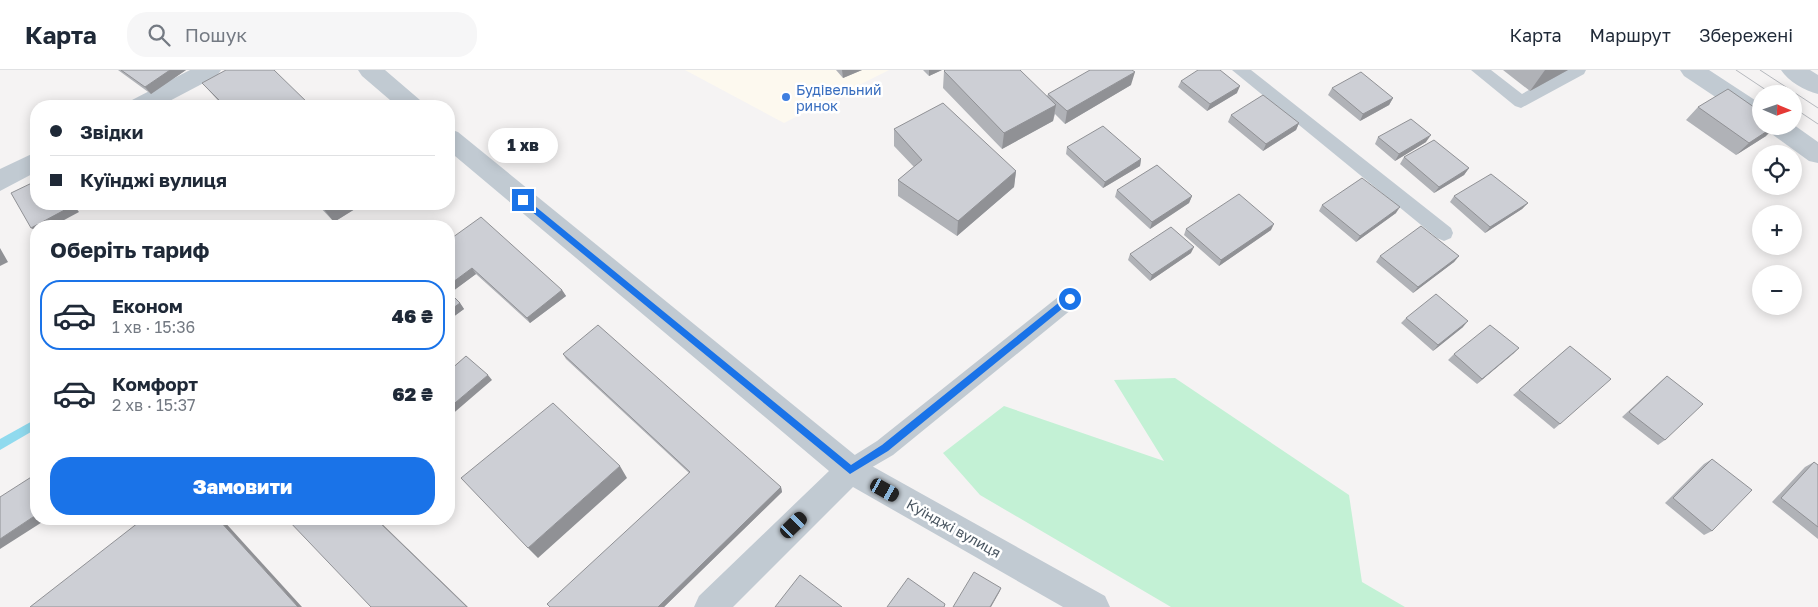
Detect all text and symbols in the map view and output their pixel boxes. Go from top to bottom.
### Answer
search box [127,12,477,57]
text: Карта [25,20,97,49]
icon: search [145,21,173,49]
text: Пошук [185,23,247,46]
text: Карта [1509,24,1562,46]
text: Маршрут [1590,24,1671,46]
text: Збережені [1699,24,1793,46]
place label: Будівельний ринок [796,81,882,114]
north arrow [1752,85,1802,135]
map controls [1752,85,1802,315]
marker: Будівельний ринок [780,91,792,103]
text: Звідки [80,120,143,143]
callout: 1 хв [488,128,558,162]
text: 1 хв [507,135,539,155]
button: locate [1752,145,1802,195]
text: Куїнджі вулиця [80,168,227,191]
route end [512,189,534,211]
button: + [1752,205,1802,255]
text: Оберіть тариф [50,236,209,263]
button: − [1752,265,1802,315]
route start [1059,288,1081,310]
icon: car [52,293,97,338]
text: Економ [112,294,183,317]
text: 46 ₴ [392,304,433,327]
text: 1 хв · 15:36 [112,317,195,337]
icon: car [52,371,97,416]
text: Комфорт [112,372,198,395]
text: 62 ₴ [392,382,433,405]
text: 2 хв · 15:37 [112,395,196,415]
button: Замовити [50,457,435,515]
car [868,476,901,504]
street label: Куїнджі вулиця [904,495,1004,561]
car [777,509,810,541]

